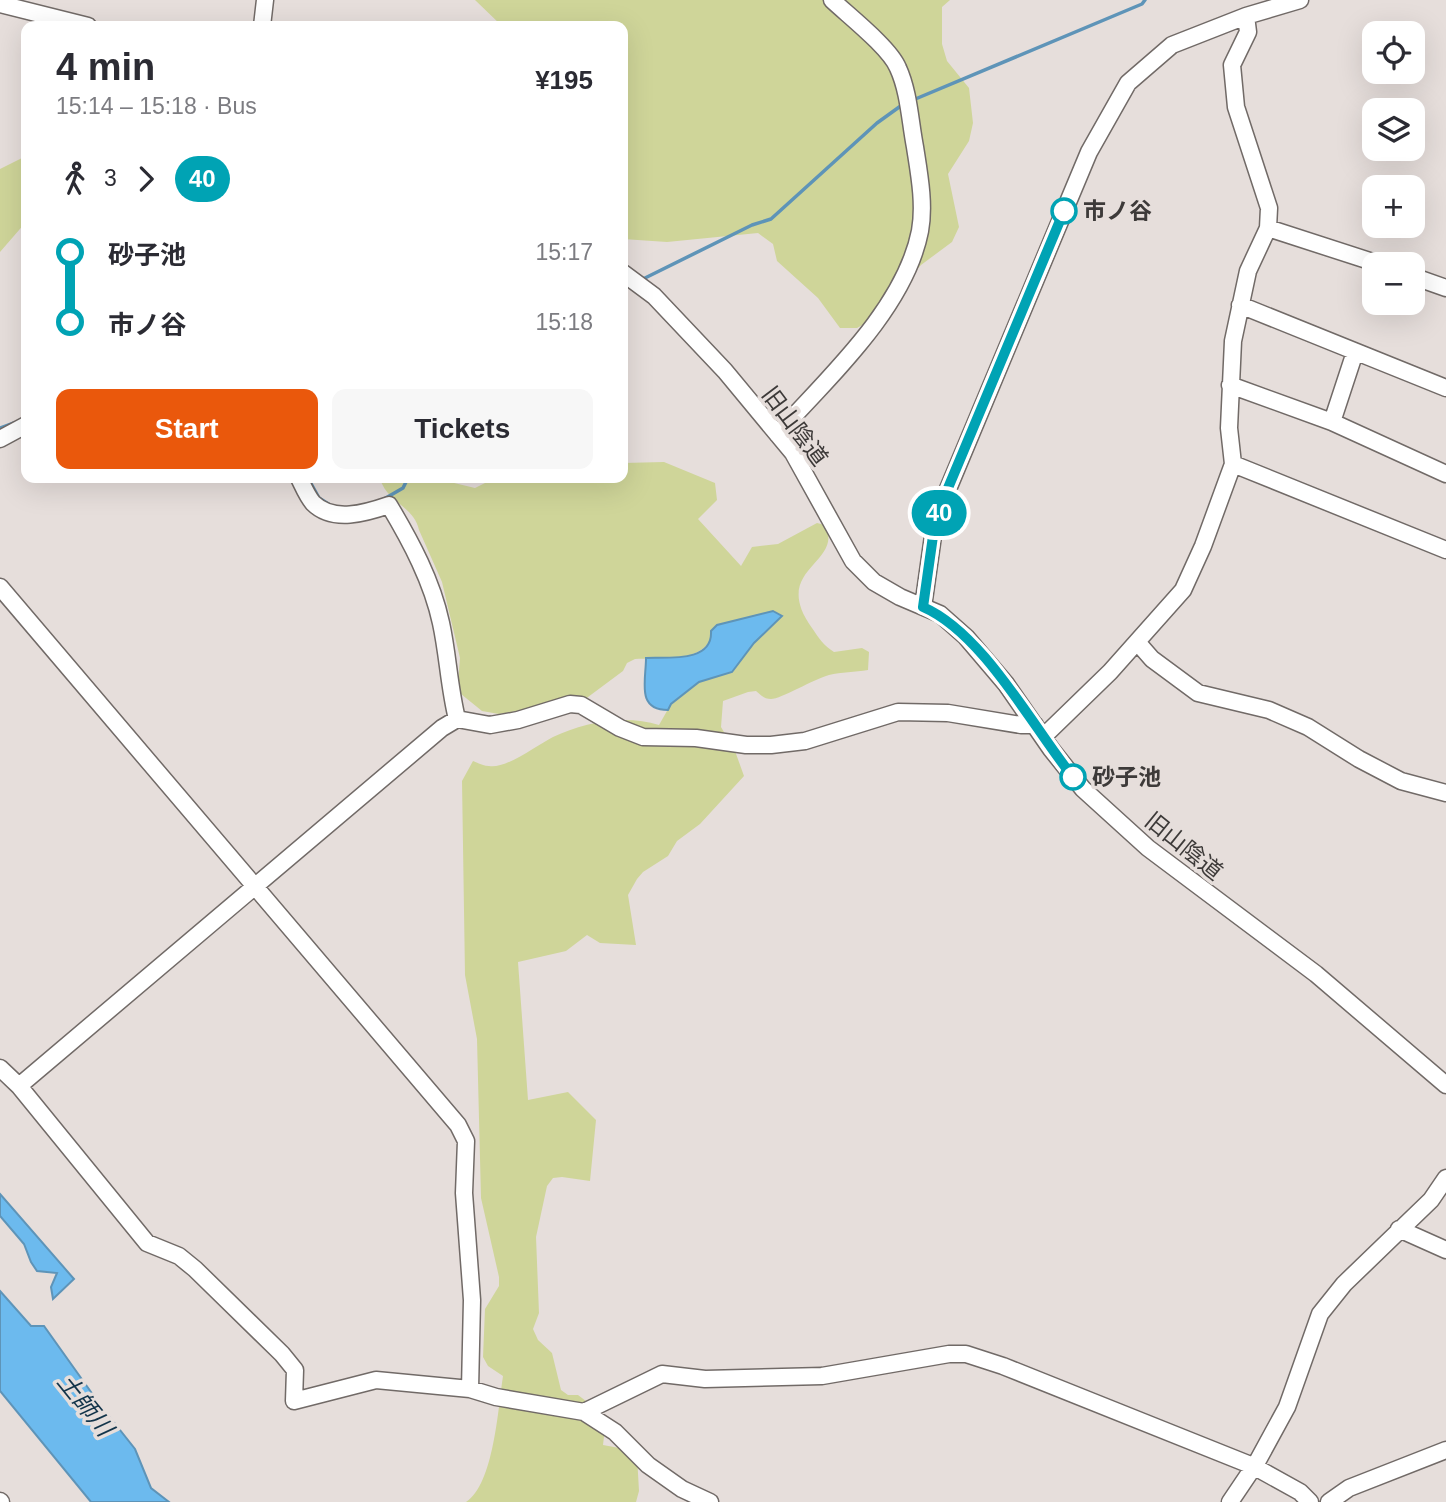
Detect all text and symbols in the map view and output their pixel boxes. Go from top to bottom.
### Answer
map controls [1362,21,1425,315]
button: locate [1362,21,1425,84]
text: 4 min [56,46,155,88]
text: ¥195 [535,65,593,95]
text: 15:14 – 15:18 · Bus [56,93,257,119]
button: layers [1362,98,1425,161]
icon: walk [56,160,94,198]
icon: forward [127,160,165,198]
text: 3 [104,165,117,191]
text: 40 [189,165,216,192]
button: + [1362,175,1425,238]
marker: 市ノ谷 [1051,198,1077,224]
place label: 市ノ谷 [1083,198,1152,224]
text: 15:17 [535,239,593,265]
text: 砂子池 [108,240,186,270]
button: − [1362,252,1425,315]
text: 15:18 [535,309,593,335]
text: 市ノ谷 [108,310,186,340]
street label: 旧山陰道 [757,381,833,471]
button: Start [56,389,318,469]
button: Tickets [332,389,593,469]
line badge: 40 [908,490,970,536]
text: 40 [926,499,952,526]
marker: 砂子池 [1060,764,1086,790]
place label: 砂子池 [1092,764,1161,790]
street label: 旧山陰道 [1140,807,1228,885]
water label: 土師川 [52,1368,120,1443]

